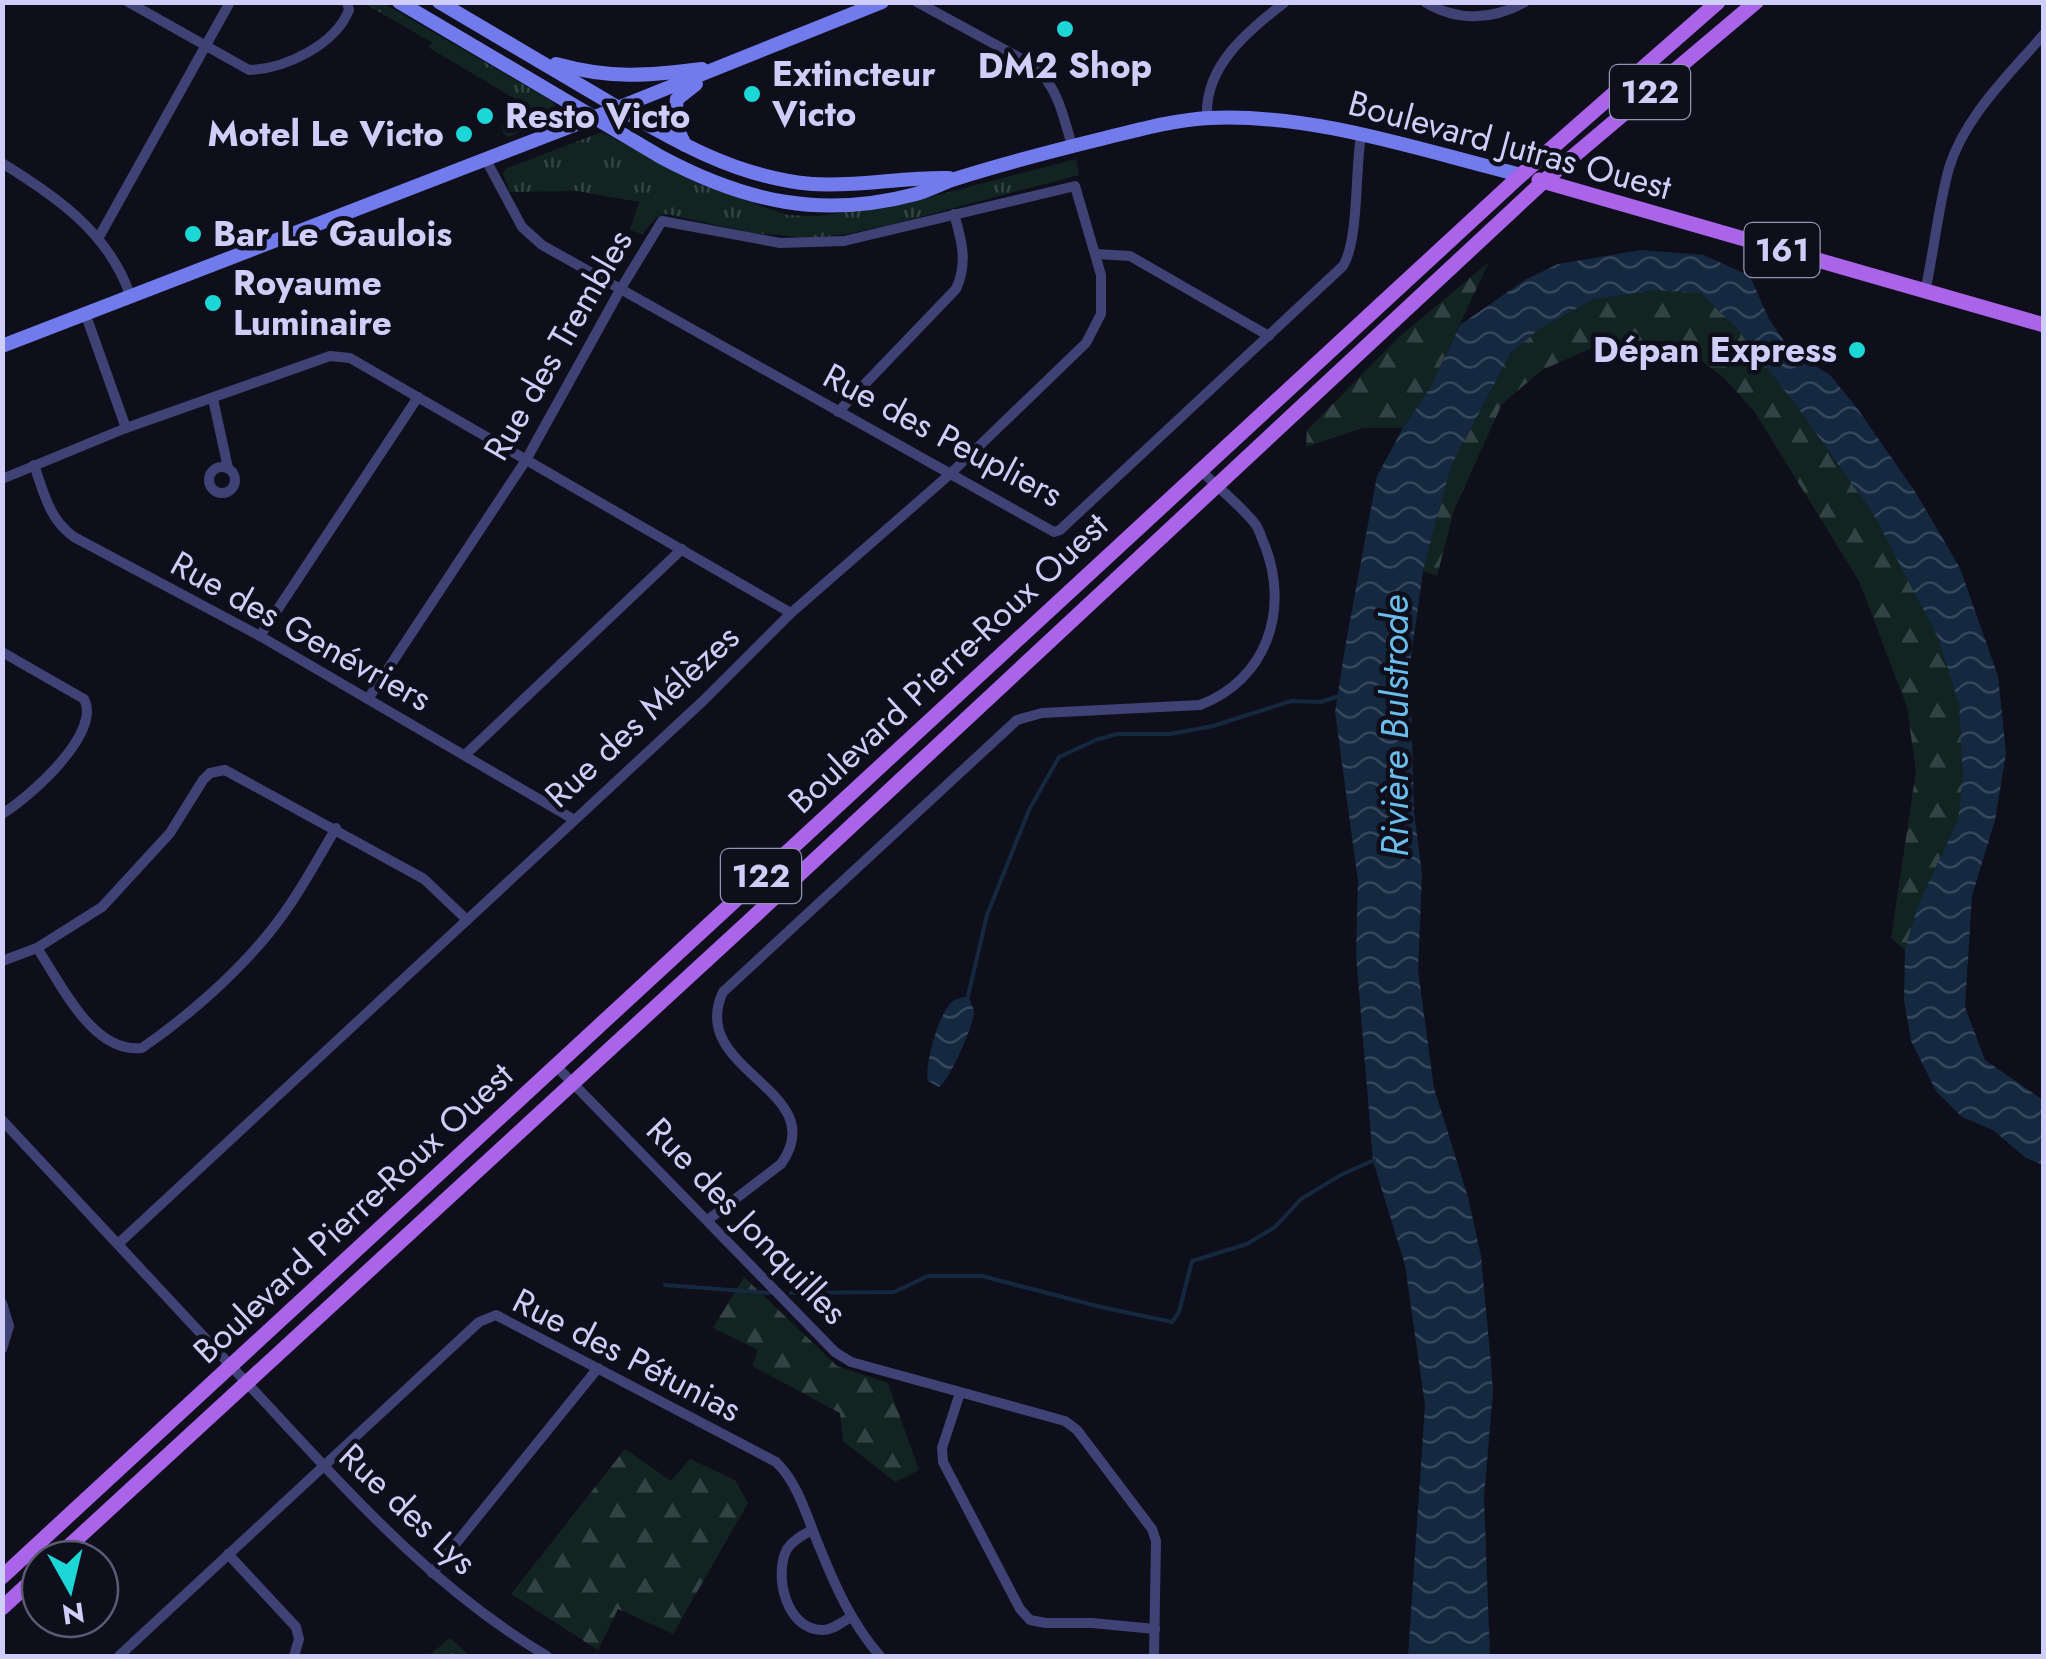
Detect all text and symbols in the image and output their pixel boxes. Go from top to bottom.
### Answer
marker: DM2 Shop [1054,18,1076,40]
place label: DM2 Shop [978,41,1152,91]
place label: Extincteur Victo [771,49,936,139]
road number: 122 [1610,65,1690,119]
street label: Boulevard Jutras Ouest [1343,78,1678,212]
marker: Extincteur Victo [741,83,763,105]
place label: Resto Victo [505,91,690,141]
marker: Resto Victo [474,105,496,127]
place label: Motel Le Victo [208,109,444,159]
marker: Motel Le Victo [453,123,475,145]
place label: Bar Le Gaulois [213,209,452,259]
street label: Rue des Trembles [471,220,645,470]
marker: Bar Le Gaulois [182,223,204,245]
road number: 161 [1744,223,1820,277]
place label: Royaume Luminaire [233,258,392,348]
marker: Royaume Luminaire [202,292,224,314]
place label: Dépan Express [1593,325,1837,375]
marker: Dépan Express [1846,339,1868,361]
street label: Rue des Peupliers [814,351,1072,519]
street label: Boulevard Pierre-Roux Ouest [777,501,1120,825]
street label: Rue des Genévriers [162,539,440,723]
water label: Rivière Bulstrode [1367,595,1422,857]
street label: Rue des Mélèzes [534,613,750,819]
road number: 122 [721,849,801,903]
street label: Boulevard Pierre-Roux Ouest [182,1051,525,1375]
street label: Rue des Jonquilles [635,1106,859,1336]
street label: Rue des Pétunias [504,1276,750,1434]
street label: Rue des Lys [328,1432,488,1586]
north arrow [20,1539,120,1639]
text: N [60,1591,87,1635]

